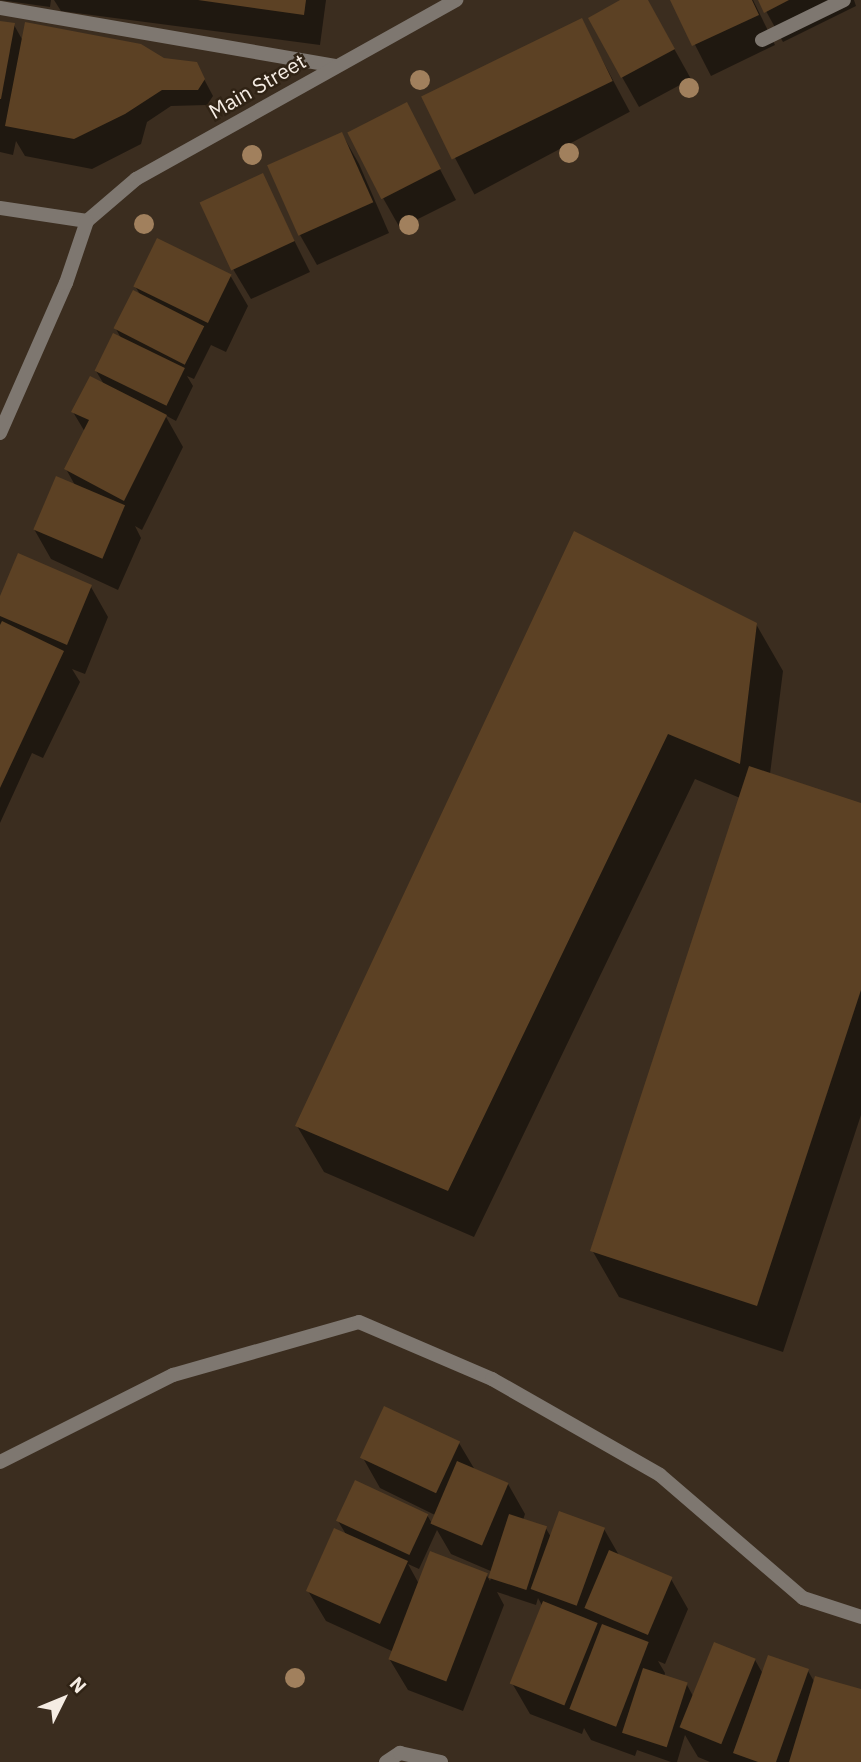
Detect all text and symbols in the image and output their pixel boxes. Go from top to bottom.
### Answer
street label: Main Street [204,48,310,124]
north arrow [28,1664,98,1734]
text: N [65,1671,92,1698]

